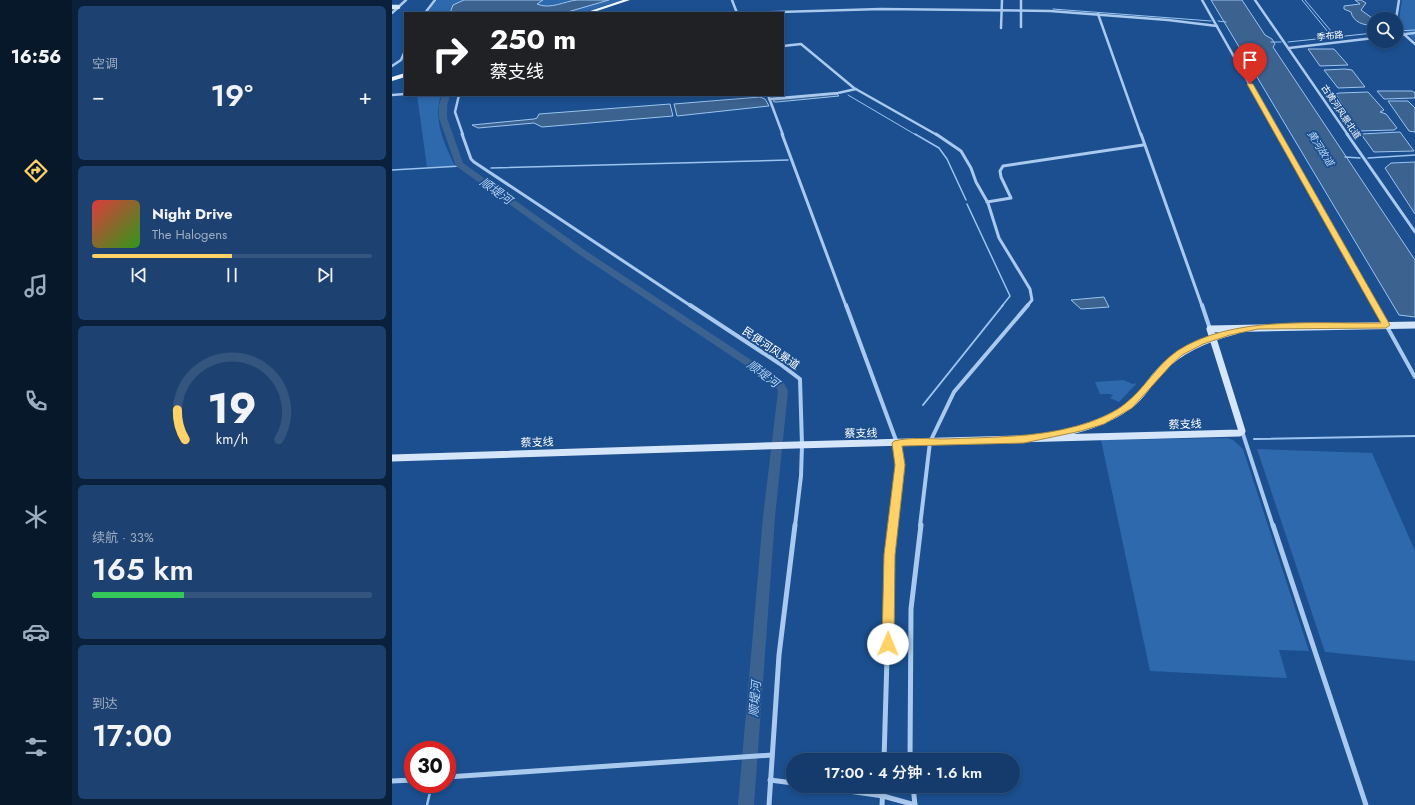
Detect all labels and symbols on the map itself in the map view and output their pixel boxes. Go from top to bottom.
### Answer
street label: 季布路 [1316,27,1344,44]
pin [1233,43,1267,84]
street label: 古黄河风景北道 [1318,82,1364,141]
water label: 黄河故道 [1304,127,1339,171]
water label: 顺堤河 [476,173,517,210]
street label: 民便河风景道 [739,323,803,373]
water label: 顺堤河 [743,356,784,393]
street label: 蔡支线 [1168,415,1202,433]
street label: 蔡支线 [844,425,878,441]
street label: 蔡支线 [520,433,554,451]
position arrow [867,623,909,665]
water label: 顺堤河 [744,678,766,718]
speed limit sign: 30 [404,741,456,793]

